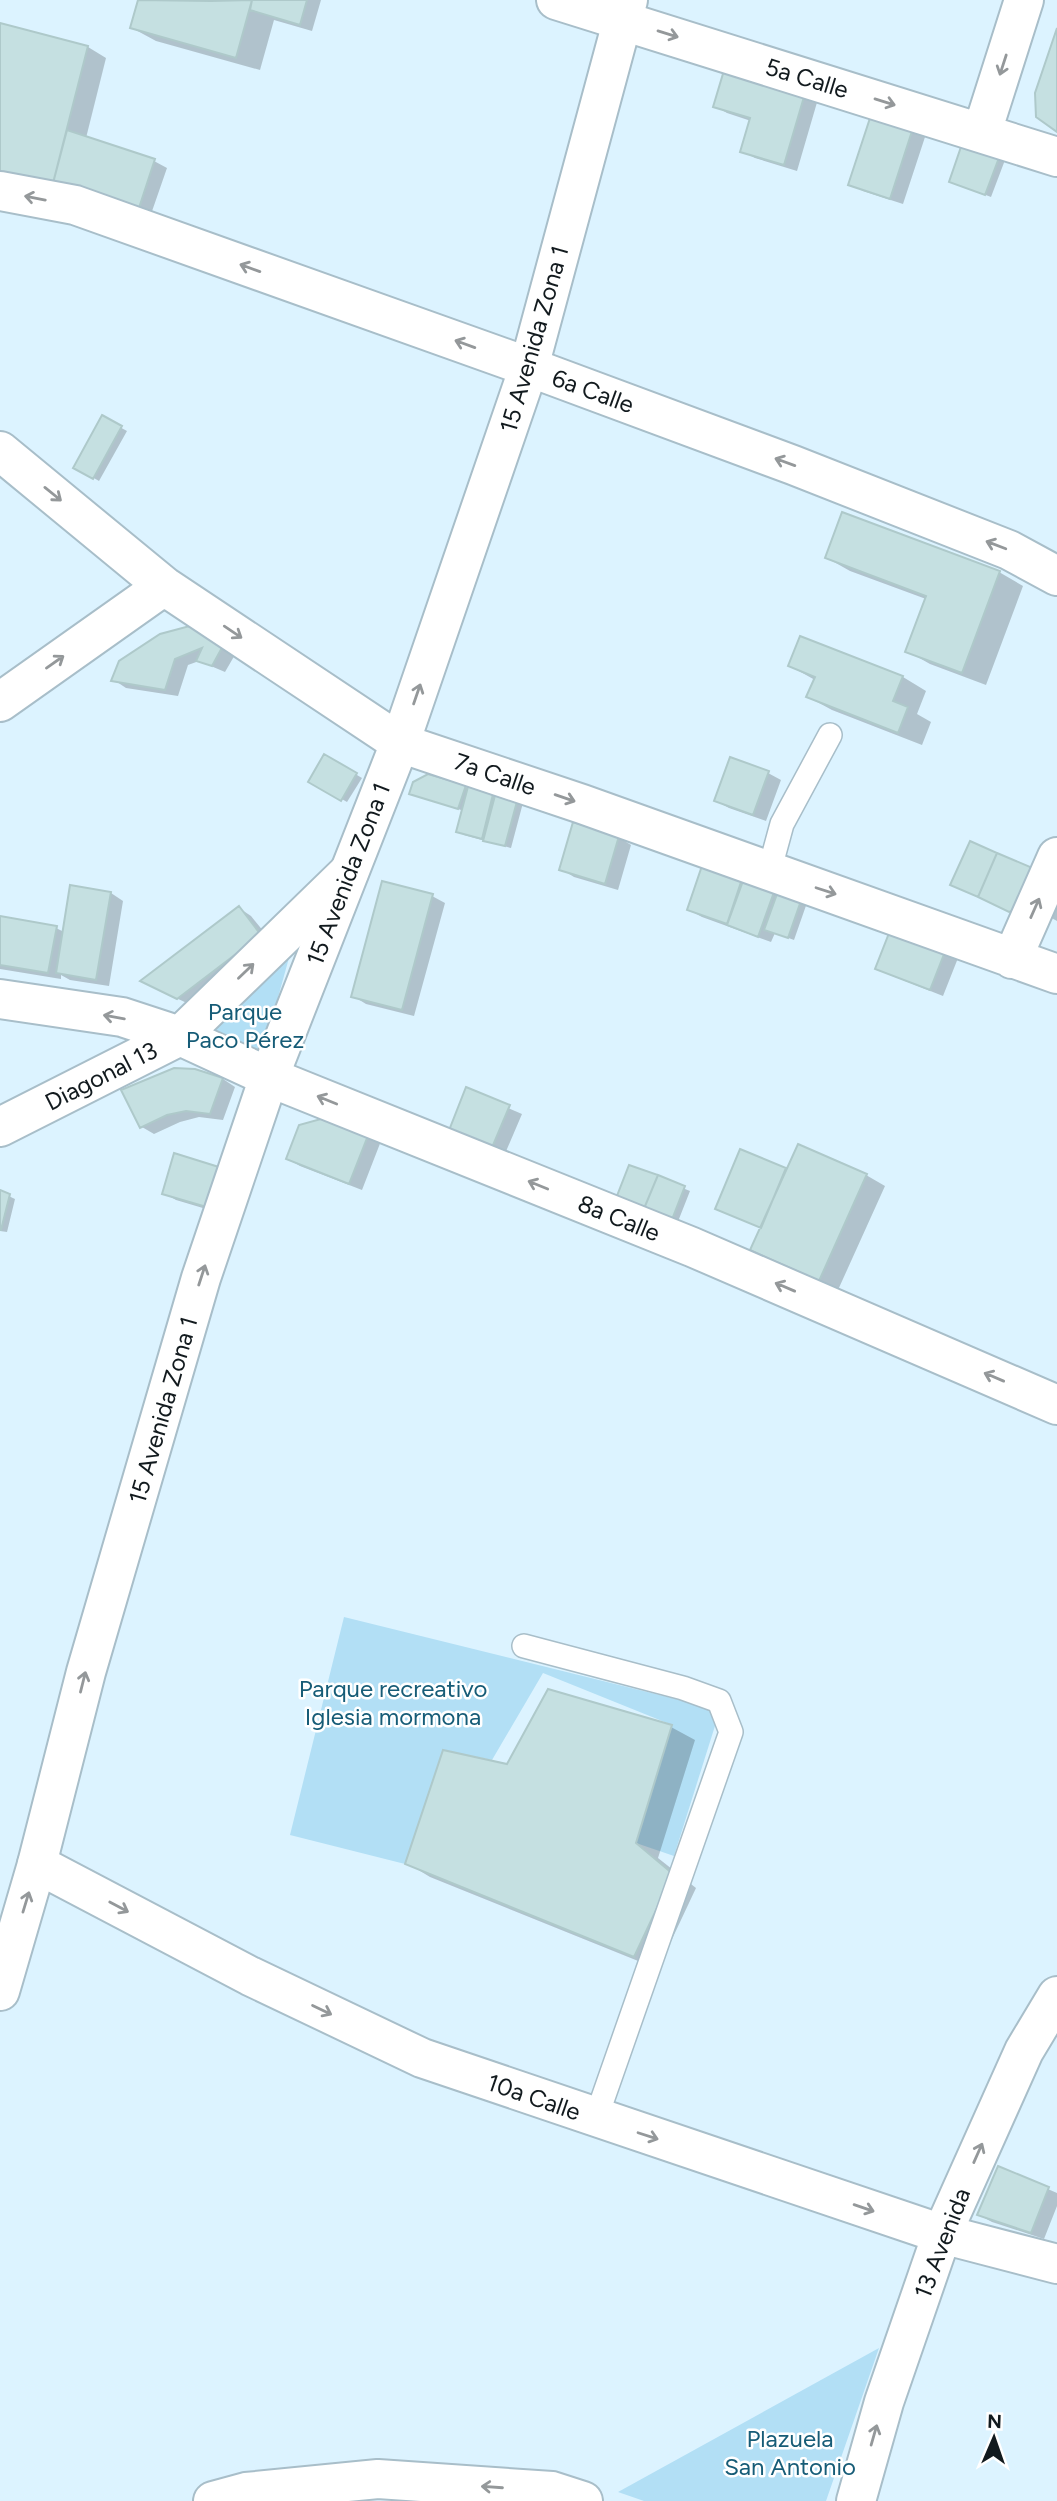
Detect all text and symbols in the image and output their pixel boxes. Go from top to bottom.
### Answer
one-way arrow [656,29,678,42]
street label: 5a Calle [762,52,852,104]
one-way arrow [996,54,1009,76]
one-way arrow [874,96,896,109]
one-way arrow [24,190,47,204]
street label: 15 Avenida Zona 1 [493,242,575,436]
one-way arrow [240,261,262,273]
one-way arrow [454,337,476,350]
street label: 6a Calle [548,363,638,419]
one-way arrow [774,455,796,467]
one-way arrow [43,486,61,502]
one-way arrow [986,538,1008,550]
one-way arrow [223,625,243,639]
one-way arrow [45,655,64,669]
one-way arrow [412,684,424,706]
street label: 7a Calle [450,747,540,801]
street label: 15 Avenida Zona 1 [300,779,396,969]
one-way arrow [554,793,576,805]
one-way arrow [814,886,836,898]
one-way arrow [1029,898,1042,919]
one-way arrow [238,963,255,980]
park label: Parque Paco Pérez [186,997,304,1054]
one-way arrow [103,1009,126,1023]
street label: Diagonal 13 [40,1035,162,1117]
one-way arrow [317,1093,338,1106]
one-way arrow [528,1178,549,1191]
street label: 8a Calle [574,1188,664,1248]
one-way arrow [197,1265,210,1287]
one-way arrow [775,1280,797,1293]
street label: 15 Avenida Zona 1 [122,1313,204,1507]
one-way arrow [984,1370,1006,1383]
one-way arrow [77,1671,90,1694]
park label: Parque recreativo Iglesia mormona [299,1674,487,1731]
one-way arrow [20,1891,33,1913]
one-way arrow [109,1901,129,1915]
one-way arrow [311,2004,332,2017]
street label: 10a Calle [484,2068,584,2126]
one-way arrow [637,2131,659,2143]
one-way arrow [972,2143,985,2164]
street label: 13 Avenida [908,2184,976,2302]
one-way arrow [853,2202,875,2215]
north arrow [959,2403,1029,2473]
text: N [987,2410,1002,2433]
park label: Plazuela San Antonio [724,2424,856,2481]
one-way arrow [869,2424,882,2446]
one-way arrow [481,2480,504,2493]

